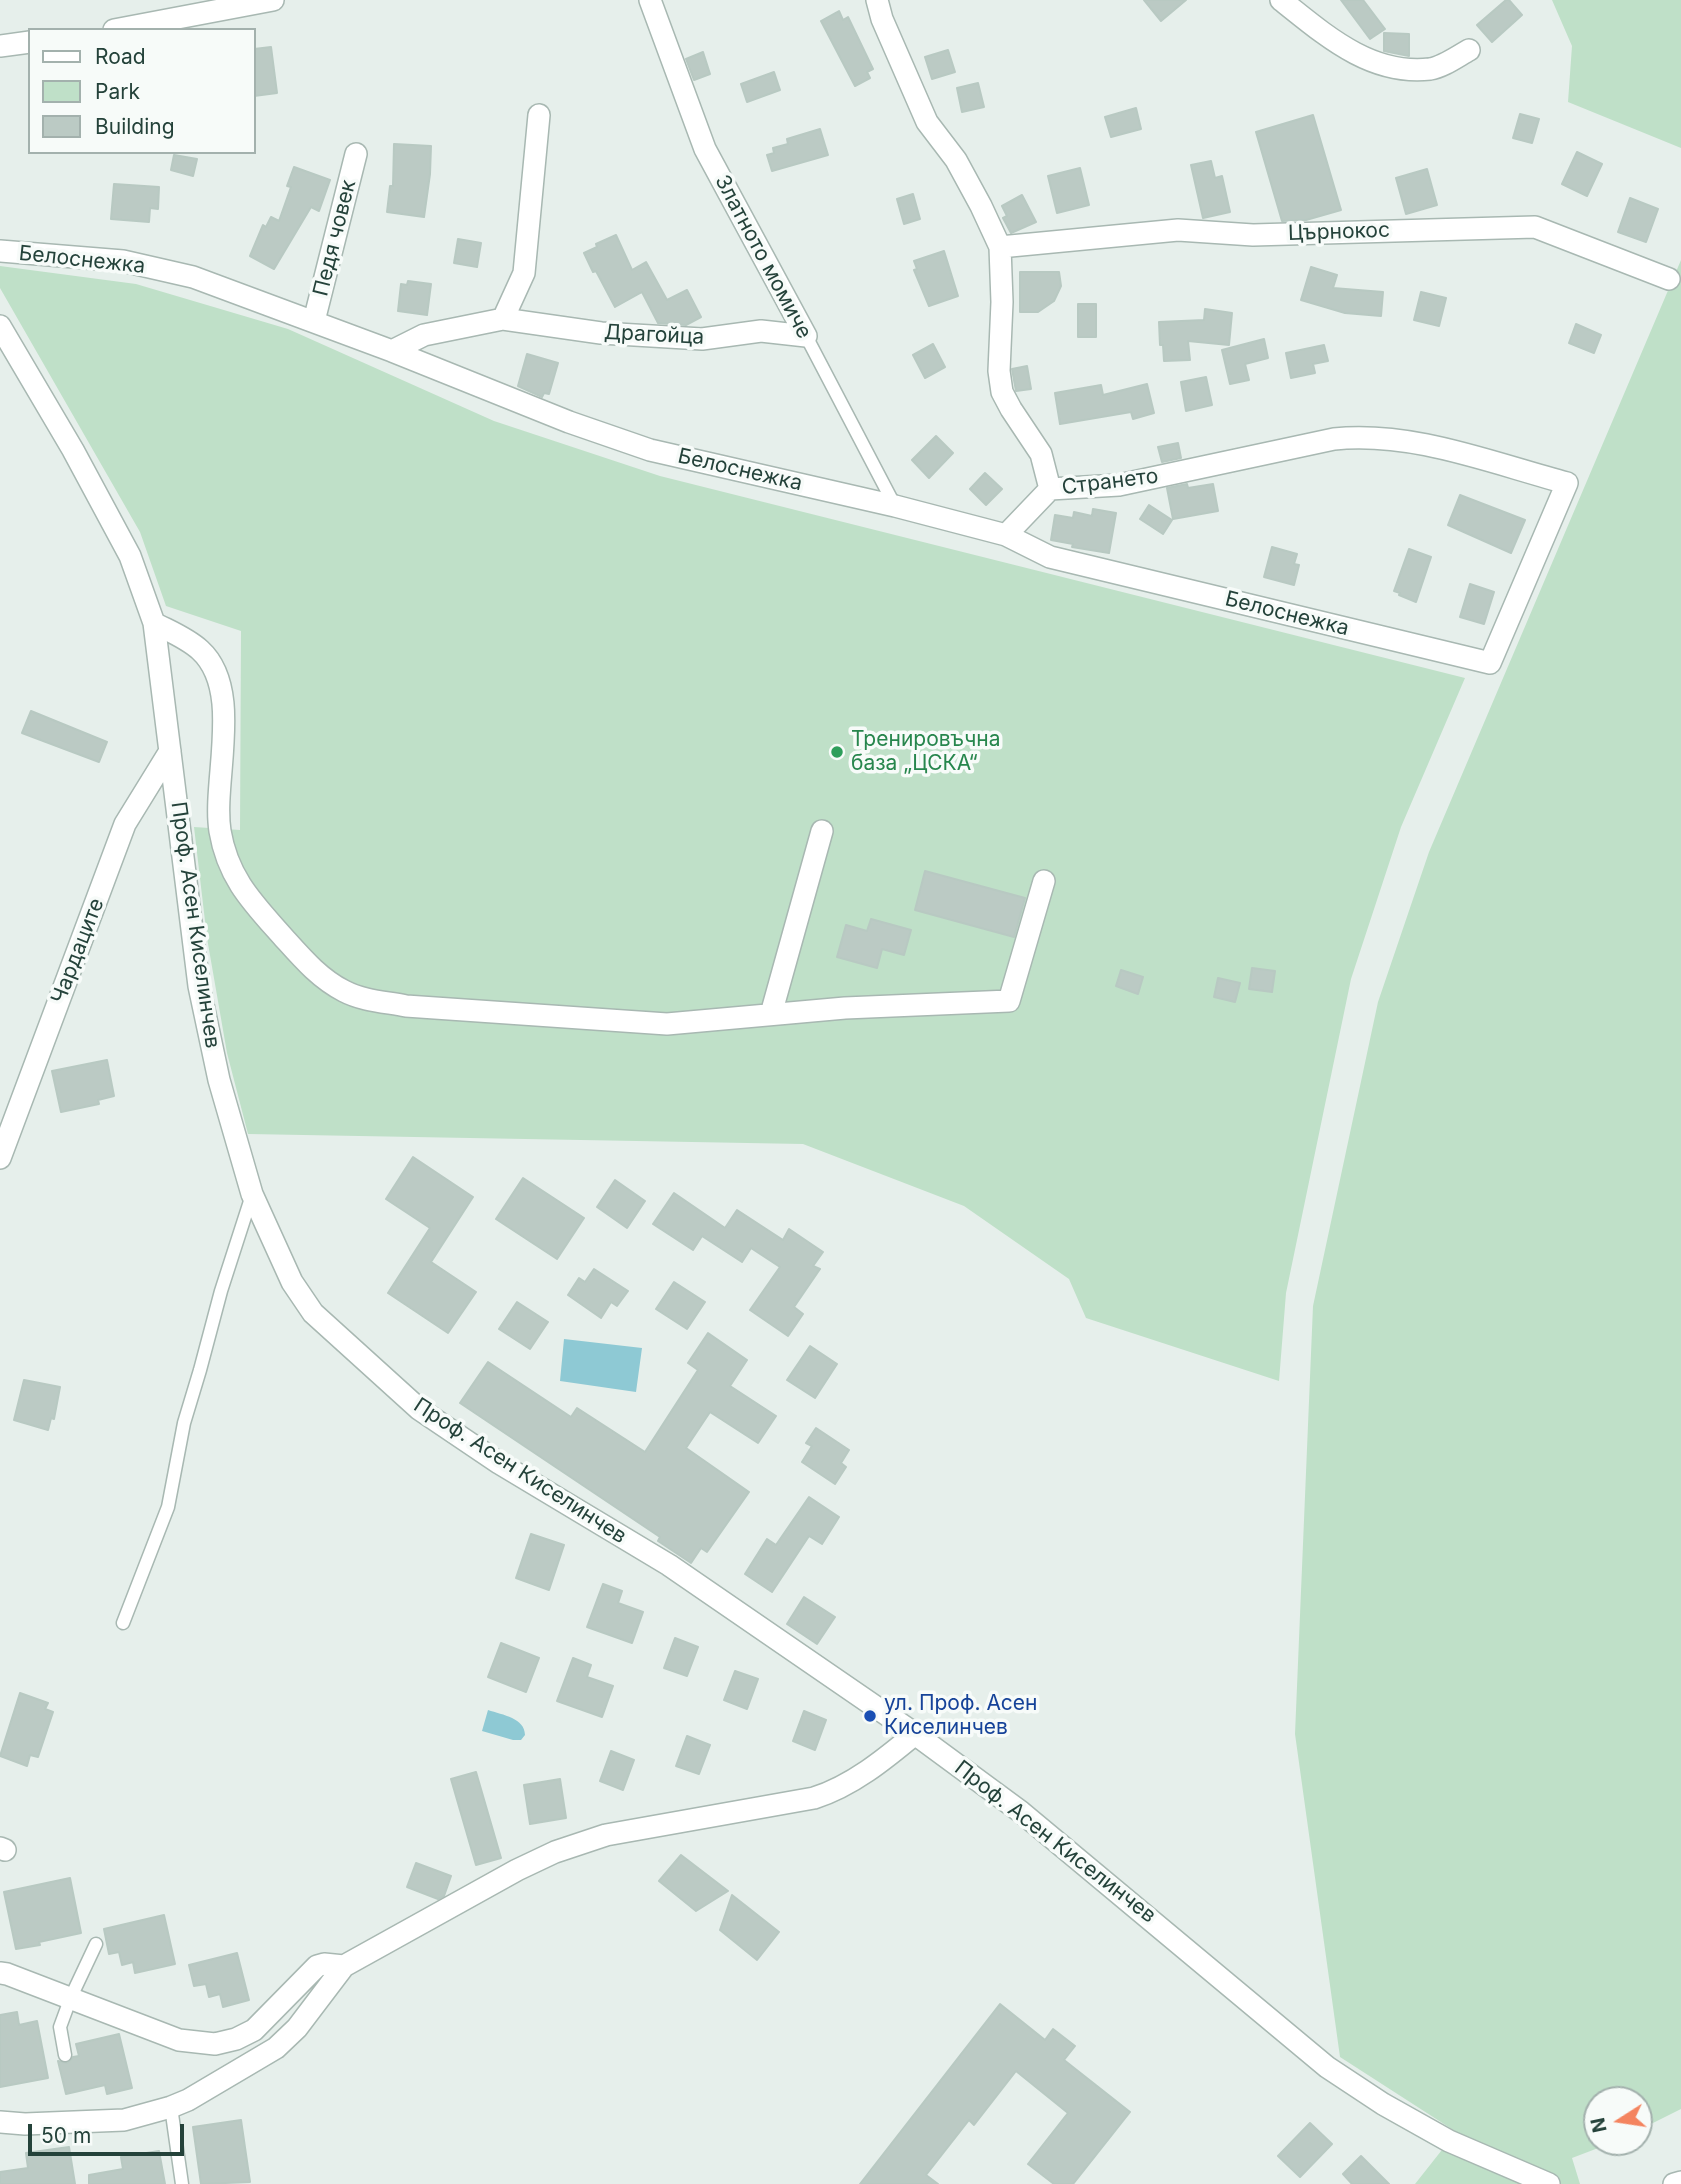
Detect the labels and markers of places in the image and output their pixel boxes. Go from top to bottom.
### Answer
place label: Тренировъчна база „ЦСКА“ [851,727,1000,777]
marker: Тренировъчна база „ЦСКА“ [829,744,845,760]
place label: ул. Проф. Асен Киселинчев [884,1691,1038,1741]
marker: ул. Проф. Асен Киселинчев [862,1708,878,1724]

